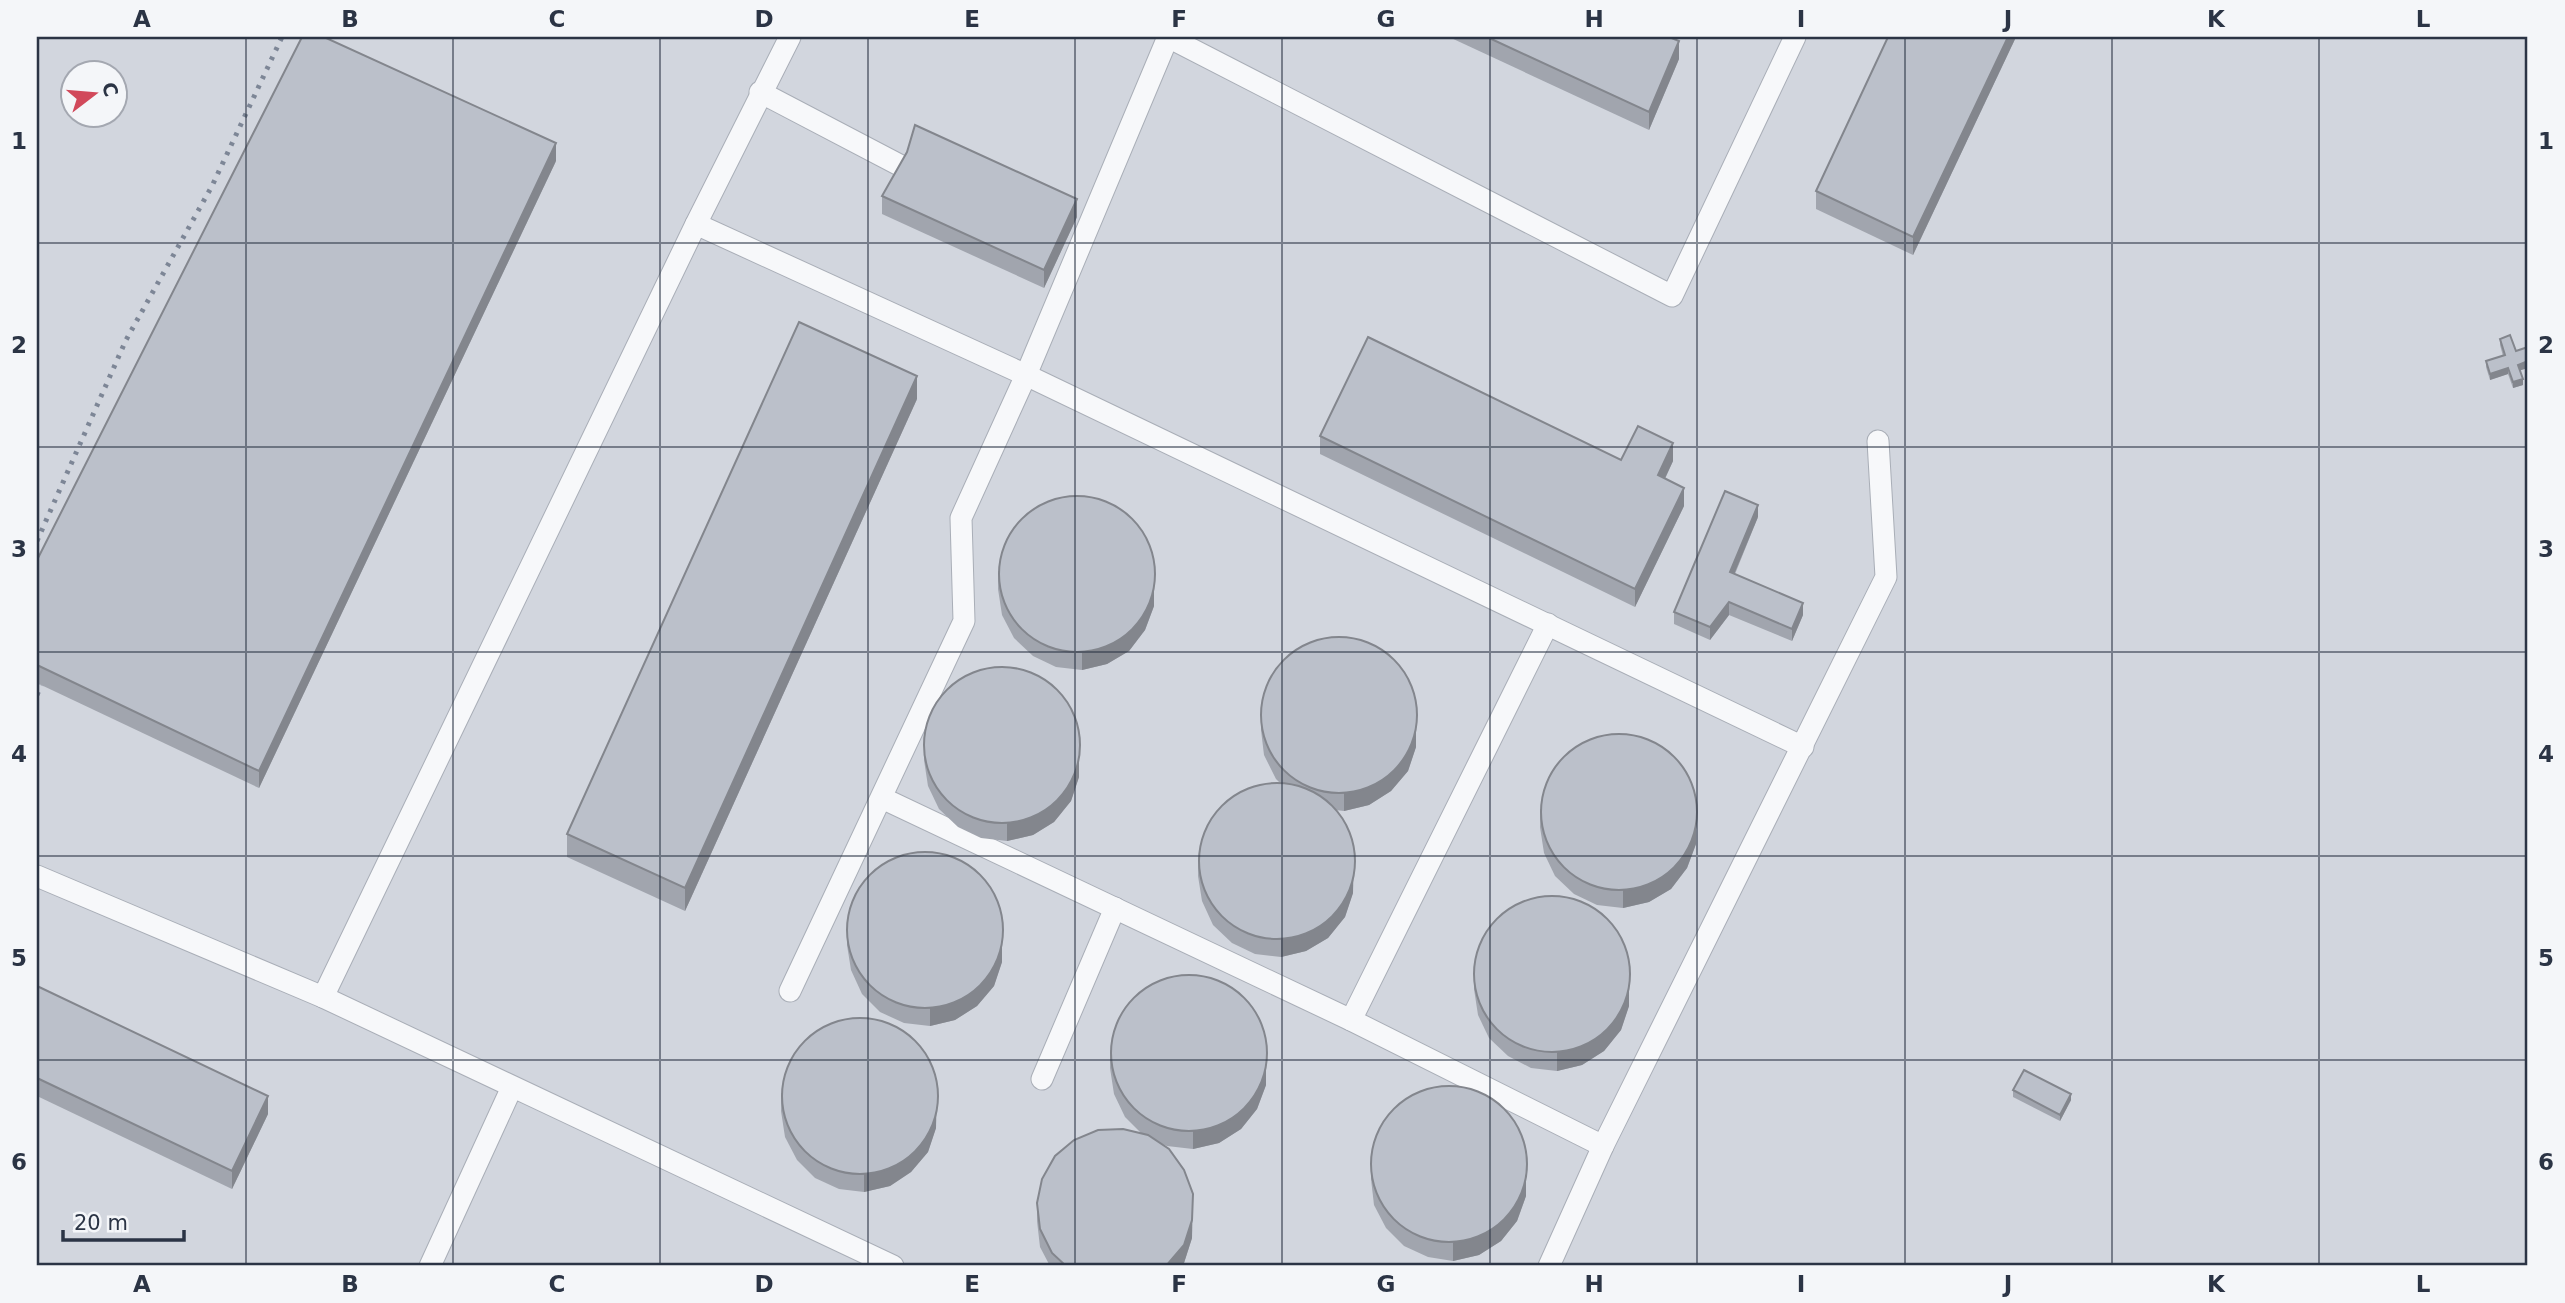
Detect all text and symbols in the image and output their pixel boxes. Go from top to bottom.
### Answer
text: A [133,6,151,32]
text: B [341,6,359,32]
text: C [549,6,565,32]
text: D [754,6,774,32]
text: E [964,6,980,32]
text: F [1171,6,1187,32]
text: G [1377,6,1395,32]
text: H [1584,6,1604,32]
text: I [1797,6,1805,32]
text: J [2002,6,2012,32]
text: K [2207,6,2226,32]
text: L [2416,6,2431,32]
north arrow [60,60,130,130]
text: С [98,80,123,99]
text: 1 [11,128,27,154]
text: 1 [2538,128,2554,154]
text: 2 [11,332,27,358]
text: 2 [2538,332,2554,358]
text: 3 [11,536,27,562]
text: 3 [2538,536,2554,562]
text: 4 [11,741,27,767]
text: 4 [2538,741,2554,767]
text: 5 [11,945,27,971]
text: 5 [2538,945,2554,971]
text: 6 [11,1149,27,1175]
text: 6 [2538,1149,2554,1175]
scale bar [63,1198,184,1242]
text: 20 m [74,1211,128,1235]
text: A [133,1271,151,1297]
text: B [341,1271,359,1297]
text: C [549,1271,565,1297]
text: D [754,1271,774,1297]
text: E [964,1271,980,1297]
text: F [1171,1271,1187,1297]
text: G [1377,1271,1395,1297]
text: H [1584,1271,1604,1297]
text: I [1797,1271,1805,1297]
text: J [2002,1271,2012,1297]
text: K [2207,1271,2226,1297]
text: L [2416,1271,2431,1297]

